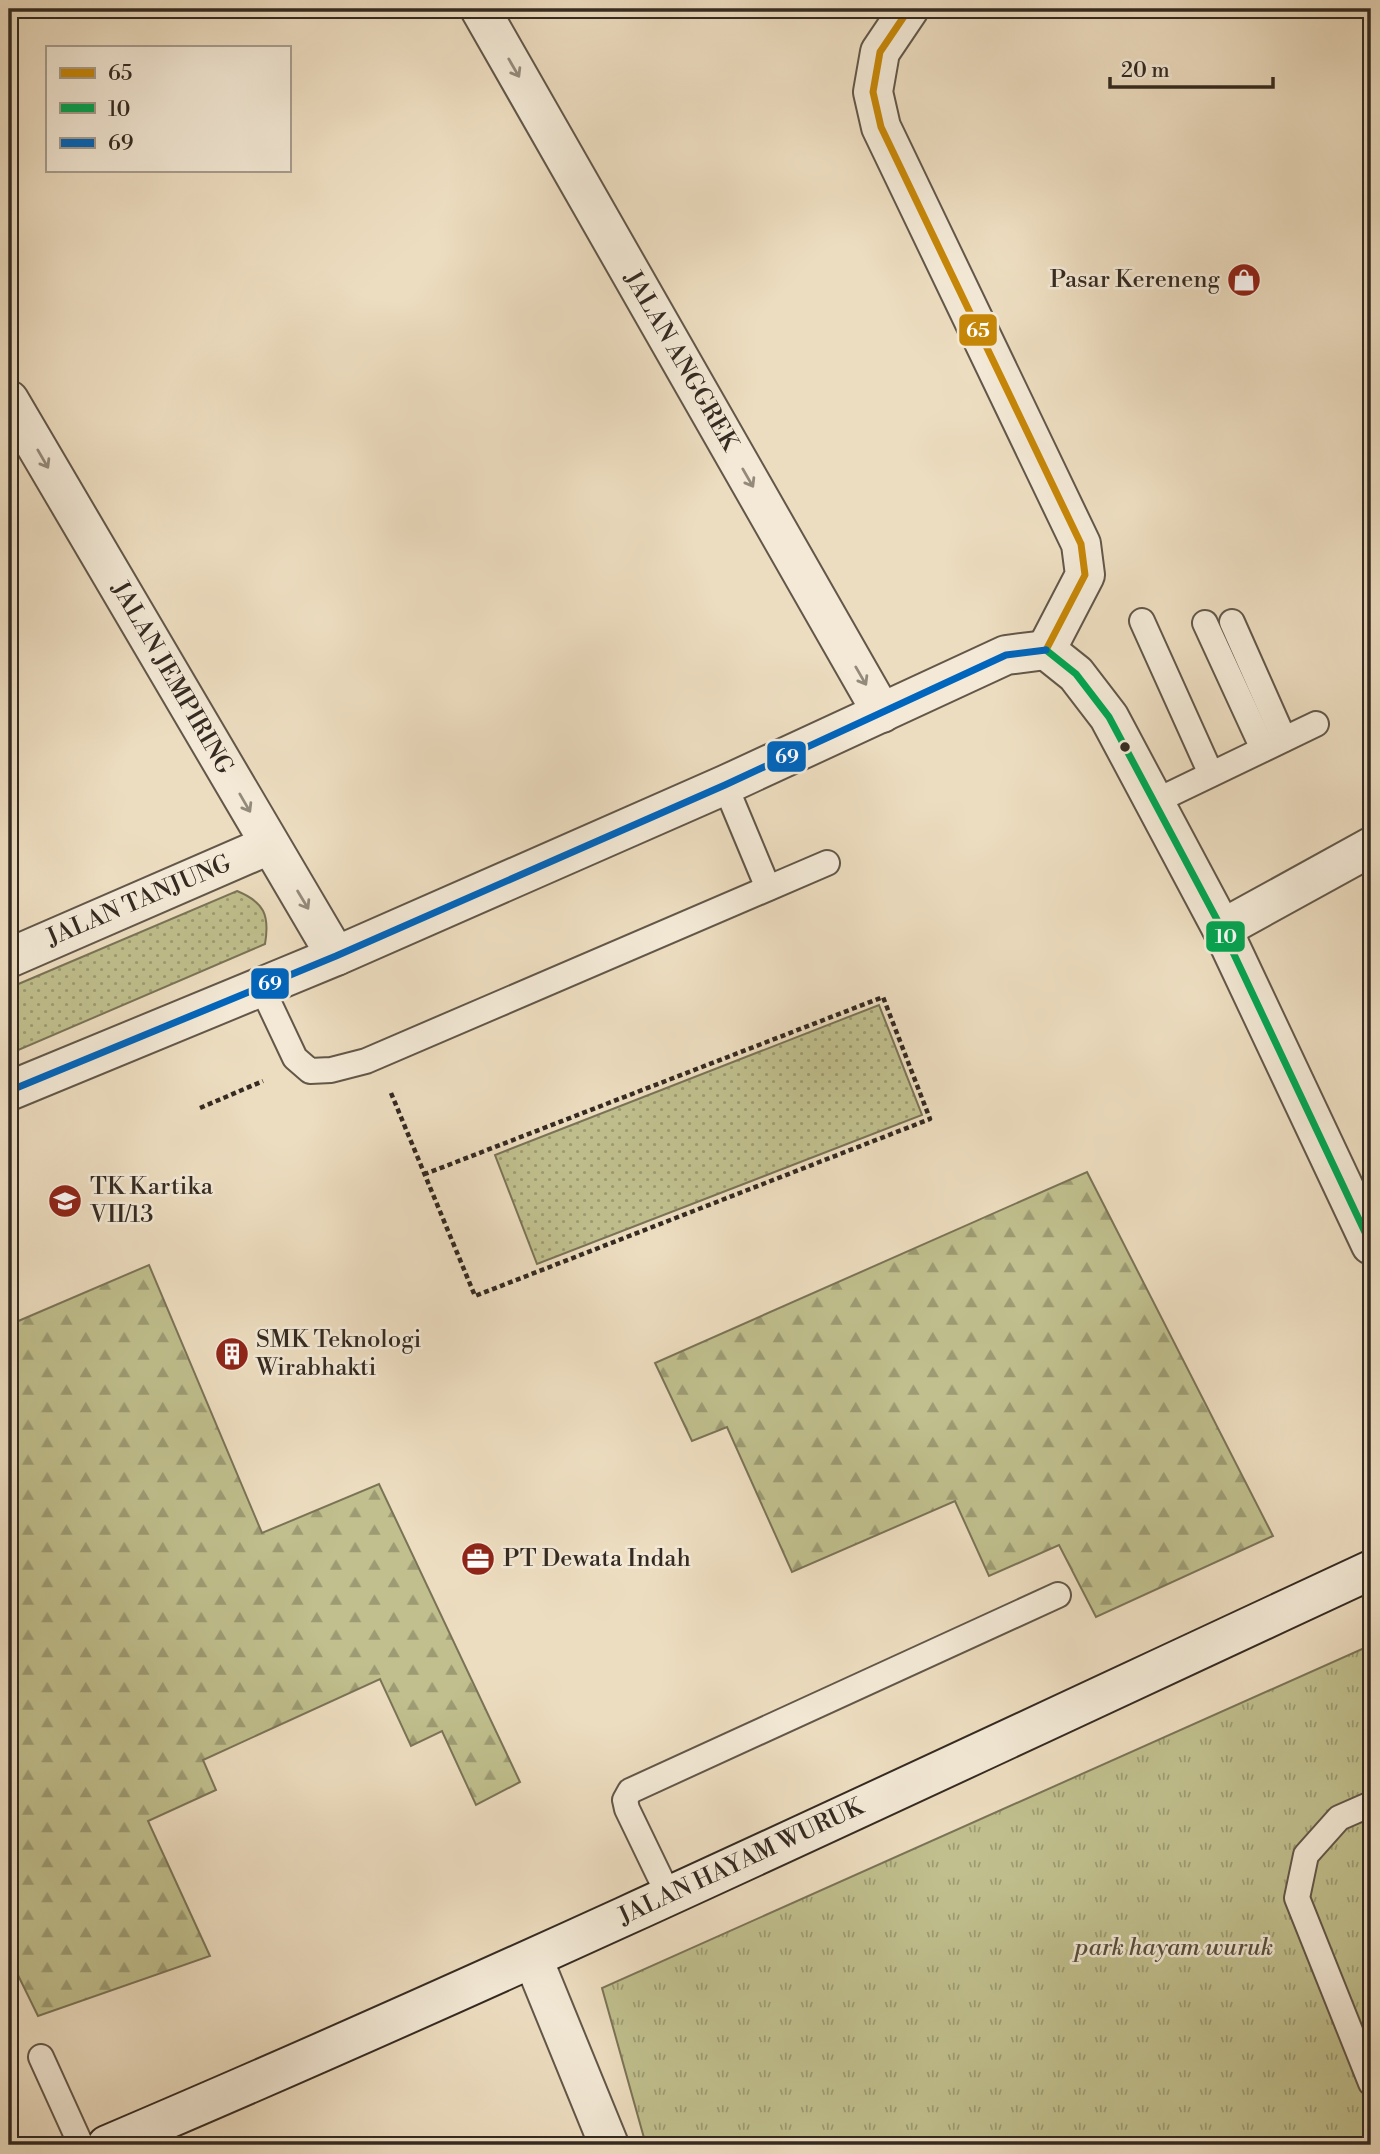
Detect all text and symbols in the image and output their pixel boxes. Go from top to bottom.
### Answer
legend [46,46,290,172]
scale bar [1110,46,1273,90]
one-way arrow [508,57,521,78]
text: 20 m [1121,58,1170,84]
text: 65 [108,61,132,87]
text: 10 [108,97,130,123]
text: 69 [108,131,133,157]
shop icon: Pasar Kereneng [1225,261,1263,299]
street label: JALAN ANGGREK [617,265,745,458]
place label: Pasar Kereneng [1050,265,1221,295]
line badge: 65 [958,313,998,347]
text: 65 [966,319,990,343]
one-way arrow [36,449,50,469]
one-way arrow [741,468,755,488]
street label: JALAN JEMPIRING [104,575,240,780]
one-way arrow [855,665,868,686]
line badge: 69 [766,740,807,773]
unlabelled marker [1118,740,1132,754]
text: 69 [775,745,799,769]
one-way arrow [238,793,252,813]
street label: JALAN TANJUNG [41,849,236,954]
one-way arrow [296,890,310,910]
line badge: 10 [1205,920,1246,953]
text: 10 [1215,925,1237,949]
line badge: 69 [250,967,290,1000]
text: 69 [258,972,282,996]
place label: TK Kartika VII/13 [89,1172,214,1230]
school or university icon: TK Kartika VII/13 [46,1182,84,1220]
place label: SMK Teknologi Wirabhakti [255,1325,422,1383]
building icon: SMK Teknologi Wirabhakti [213,1335,251,1373]
office icon: PT Dewata Indah [459,1540,497,1578]
place label: PT Dewata Indah [503,1544,691,1574]
street label: JALAN HAYAM WURUK [613,1791,870,1932]
park label: park hayam wuruk [1072,1933,1273,1963]

